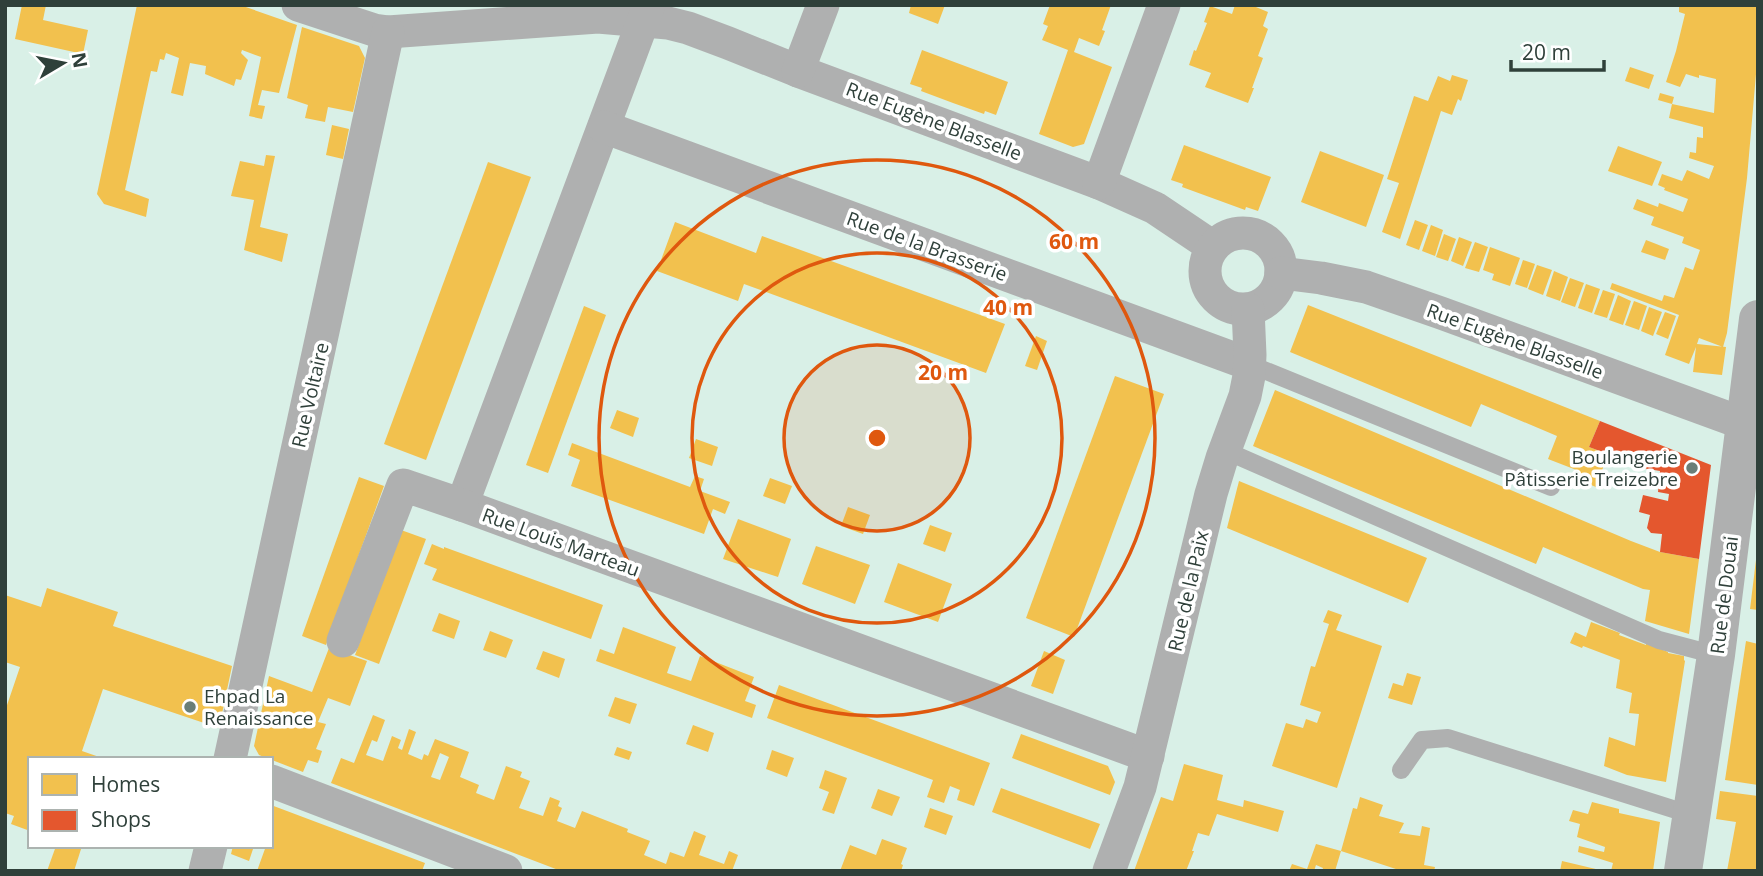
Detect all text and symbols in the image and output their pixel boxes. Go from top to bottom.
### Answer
north arrow [28,28,98,98]
scale bar [1511,28,1604,72]
text: 20 m [1522,38,1571,66]
text: N [66,50,94,70]
street label: Rue Eugène Blasselle [842,76,1026,166]
street label: Rue de la Brasserie [843,205,1011,287]
text: 60 m [1049,227,1099,255]
text: 40 m [983,293,1033,321]
street label: Rue Eugène Blasselle [1423,297,1607,385]
street label: Rue Voltaire [285,340,335,450]
text: 20 m [918,358,968,386]
centre of rings [865,426,889,450]
place label: Boulangerie Pâtisserie Treizebre [1504,444,1678,492]
marker: Boulangerie Pâtisserie Treizebre [1684,460,1700,476]
street label: Rue Louis Marteau [479,501,643,583]
street label: Rue de la Paix [1161,528,1215,654]
street label: Rue de Douai [1704,535,1744,655]
place label: Ehpad La Renaissance [204,683,314,731]
marker: Ehpad La Renaissance [182,699,198,715]
legend [28,757,273,848]
text: Homes [91,770,160,798]
text: Shops [91,805,151,833]

